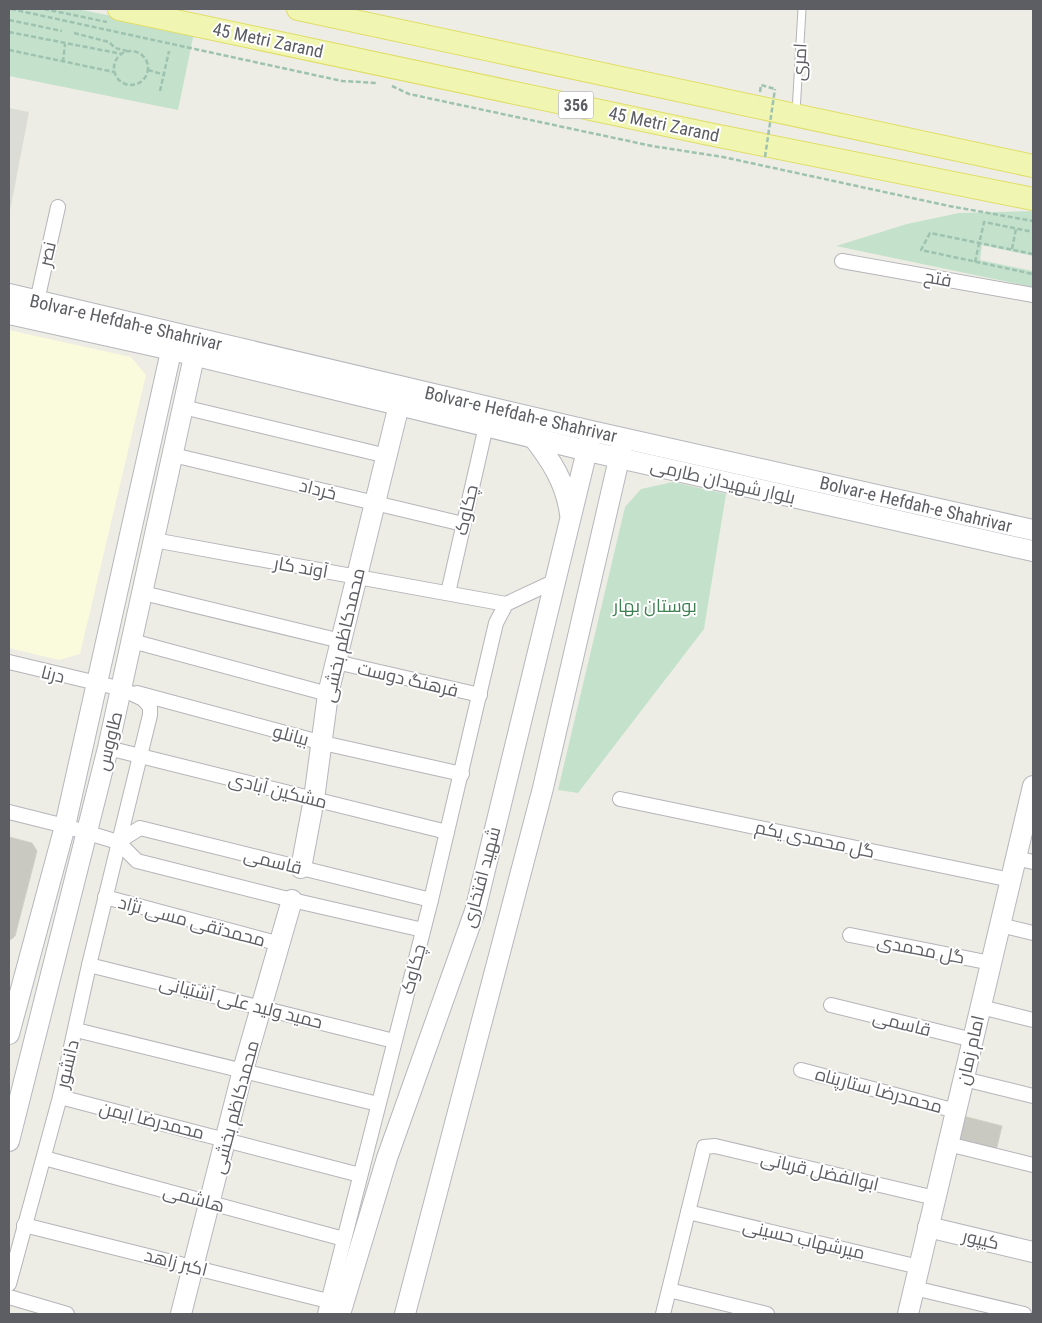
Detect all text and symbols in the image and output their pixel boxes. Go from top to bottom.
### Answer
street label: 45 Metri Zarand [211,18,325,62]
street label: امری [788,43,811,82]
road number: 356 [558,92,594,118]
street label: 45 Metri Zarand [607,102,721,146]
street label: نصر [34,239,61,270]
street label: فتح [922,265,953,293]
street label: Bolvar-e Hefdah-e Shahrivar [28,290,225,354]
street label: Bolvar-e Hefdah-e Shahrivar [423,382,620,446]
street label: بلوار شهیدان طارمی [648,454,797,509]
street label: Bolvar-e Hefdah-e Shahrivar [818,472,1015,536]
street label: خرداد [297,474,339,505]
street label: چکاوک [450,483,484,538]
street label: آوند کار [271,552,330,583]
street label: محمدکاظم بخشی [317,566,371,705]
park label: بوستان بهار [612,595,697,617]
street label: فرهنگ دوست [355,657,460,702]
street label: درنا [39,661,67,688]
street label: طاووس [92,709,127,773]
street label: بیانلو [271,720,311,751]
street label: مشکین آبادی [226,768,329,813]
street label: گل محمدی یکم [753,816,877,864]
street label: شهید افتخاری [457,824,506,930]
street label: قاسمی [242,844,304,879]
street label: محمدتقی مسی نژاد [116,891,268,952]
street label: گل محمدی [875,930,967,969]
street label: چکاوک [396,942,432,997]
street label: حمید ولید علی آشتیانی [157,972,325,1033]
street label: قاسمی [871,1006,933,1041]
street label: امام زمان [952,1013,990,1087]
street label: دانشور [51,1038,84,1091]
street label: محمدکاظم بخشی [207,1038,265,1176]
street label: محمدرضا ستارپناه [813,1063,945,1119]
street label: محمدرضا ایمن [97,1097,207,1144]
street label: ابوالفضل قربانی [759,1147,881,1196]
street label: هاشمی [161,1180,227,1217]
street label: میرشهاب حسینی [741,1215,867,1264]
street label: کیپور [959,1224,1001,1254]
street label: اکبر زاهد [142,1244,210,1281]

